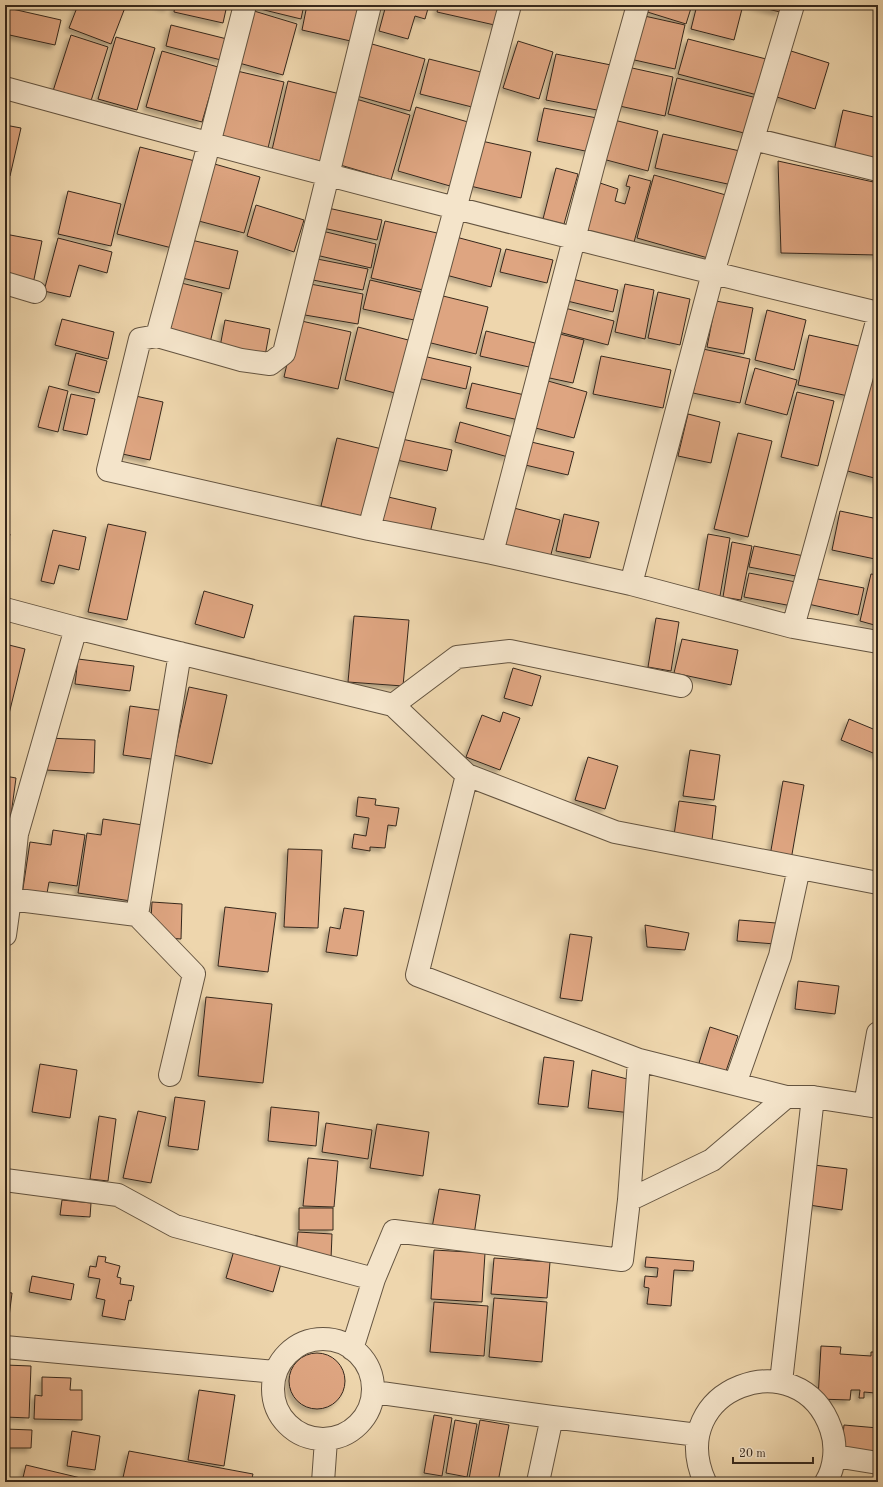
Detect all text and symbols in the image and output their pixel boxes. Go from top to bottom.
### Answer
scale bar [733,1439,813,1465]
text: 20 m [739,1448,766,1460]

